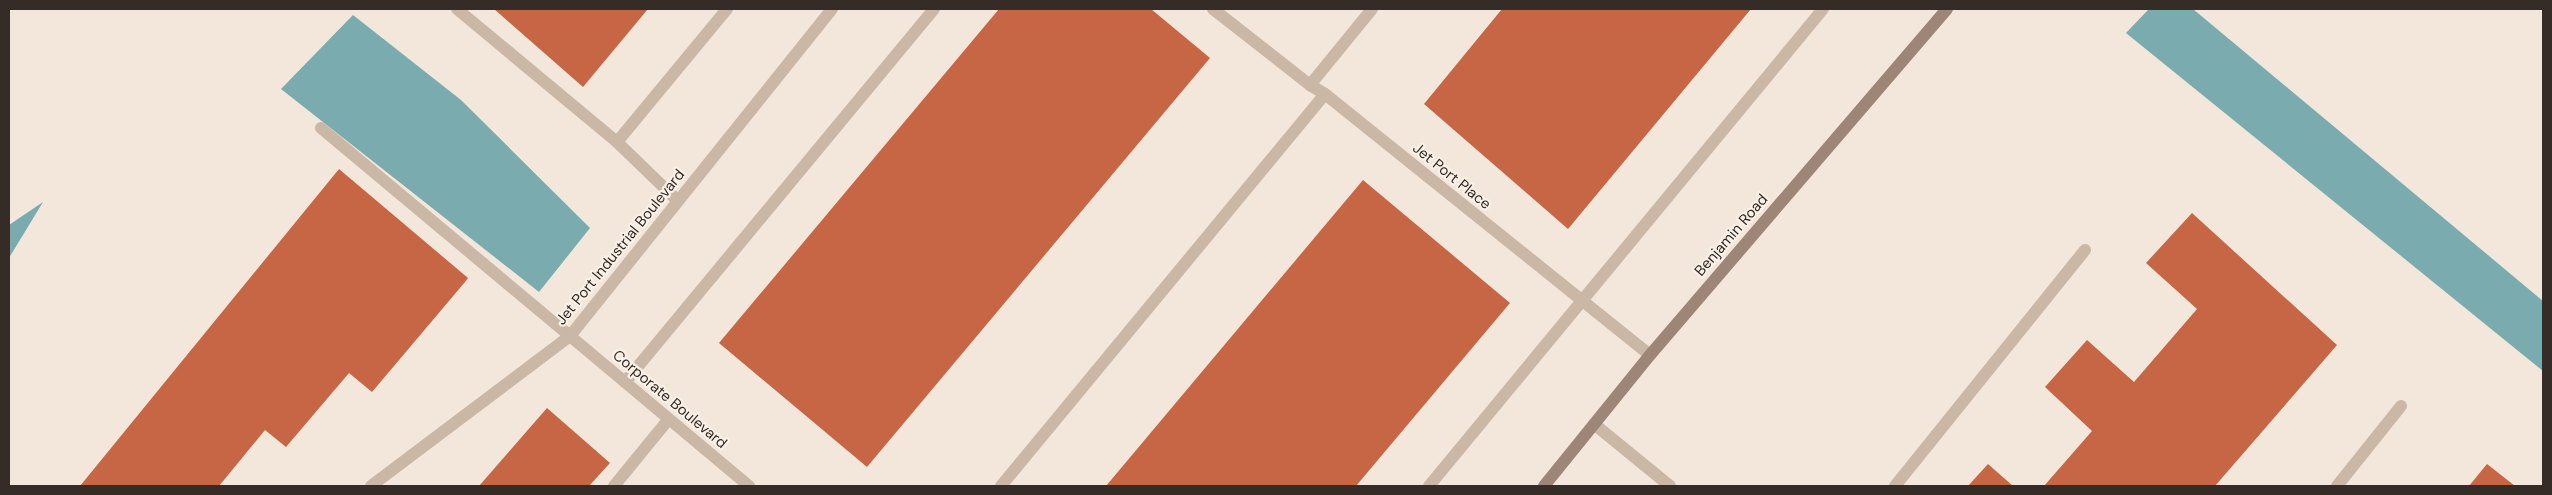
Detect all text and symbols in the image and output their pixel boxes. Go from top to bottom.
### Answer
street label: Jet Port Place [1409,138,1495,214]
street label: Jet Port Industrial Boulevard [551,165,689,329]
street label: Benjamin Road [1690,190,1772,280]
street label: Corporate Boulevard [609,345,731,453]

